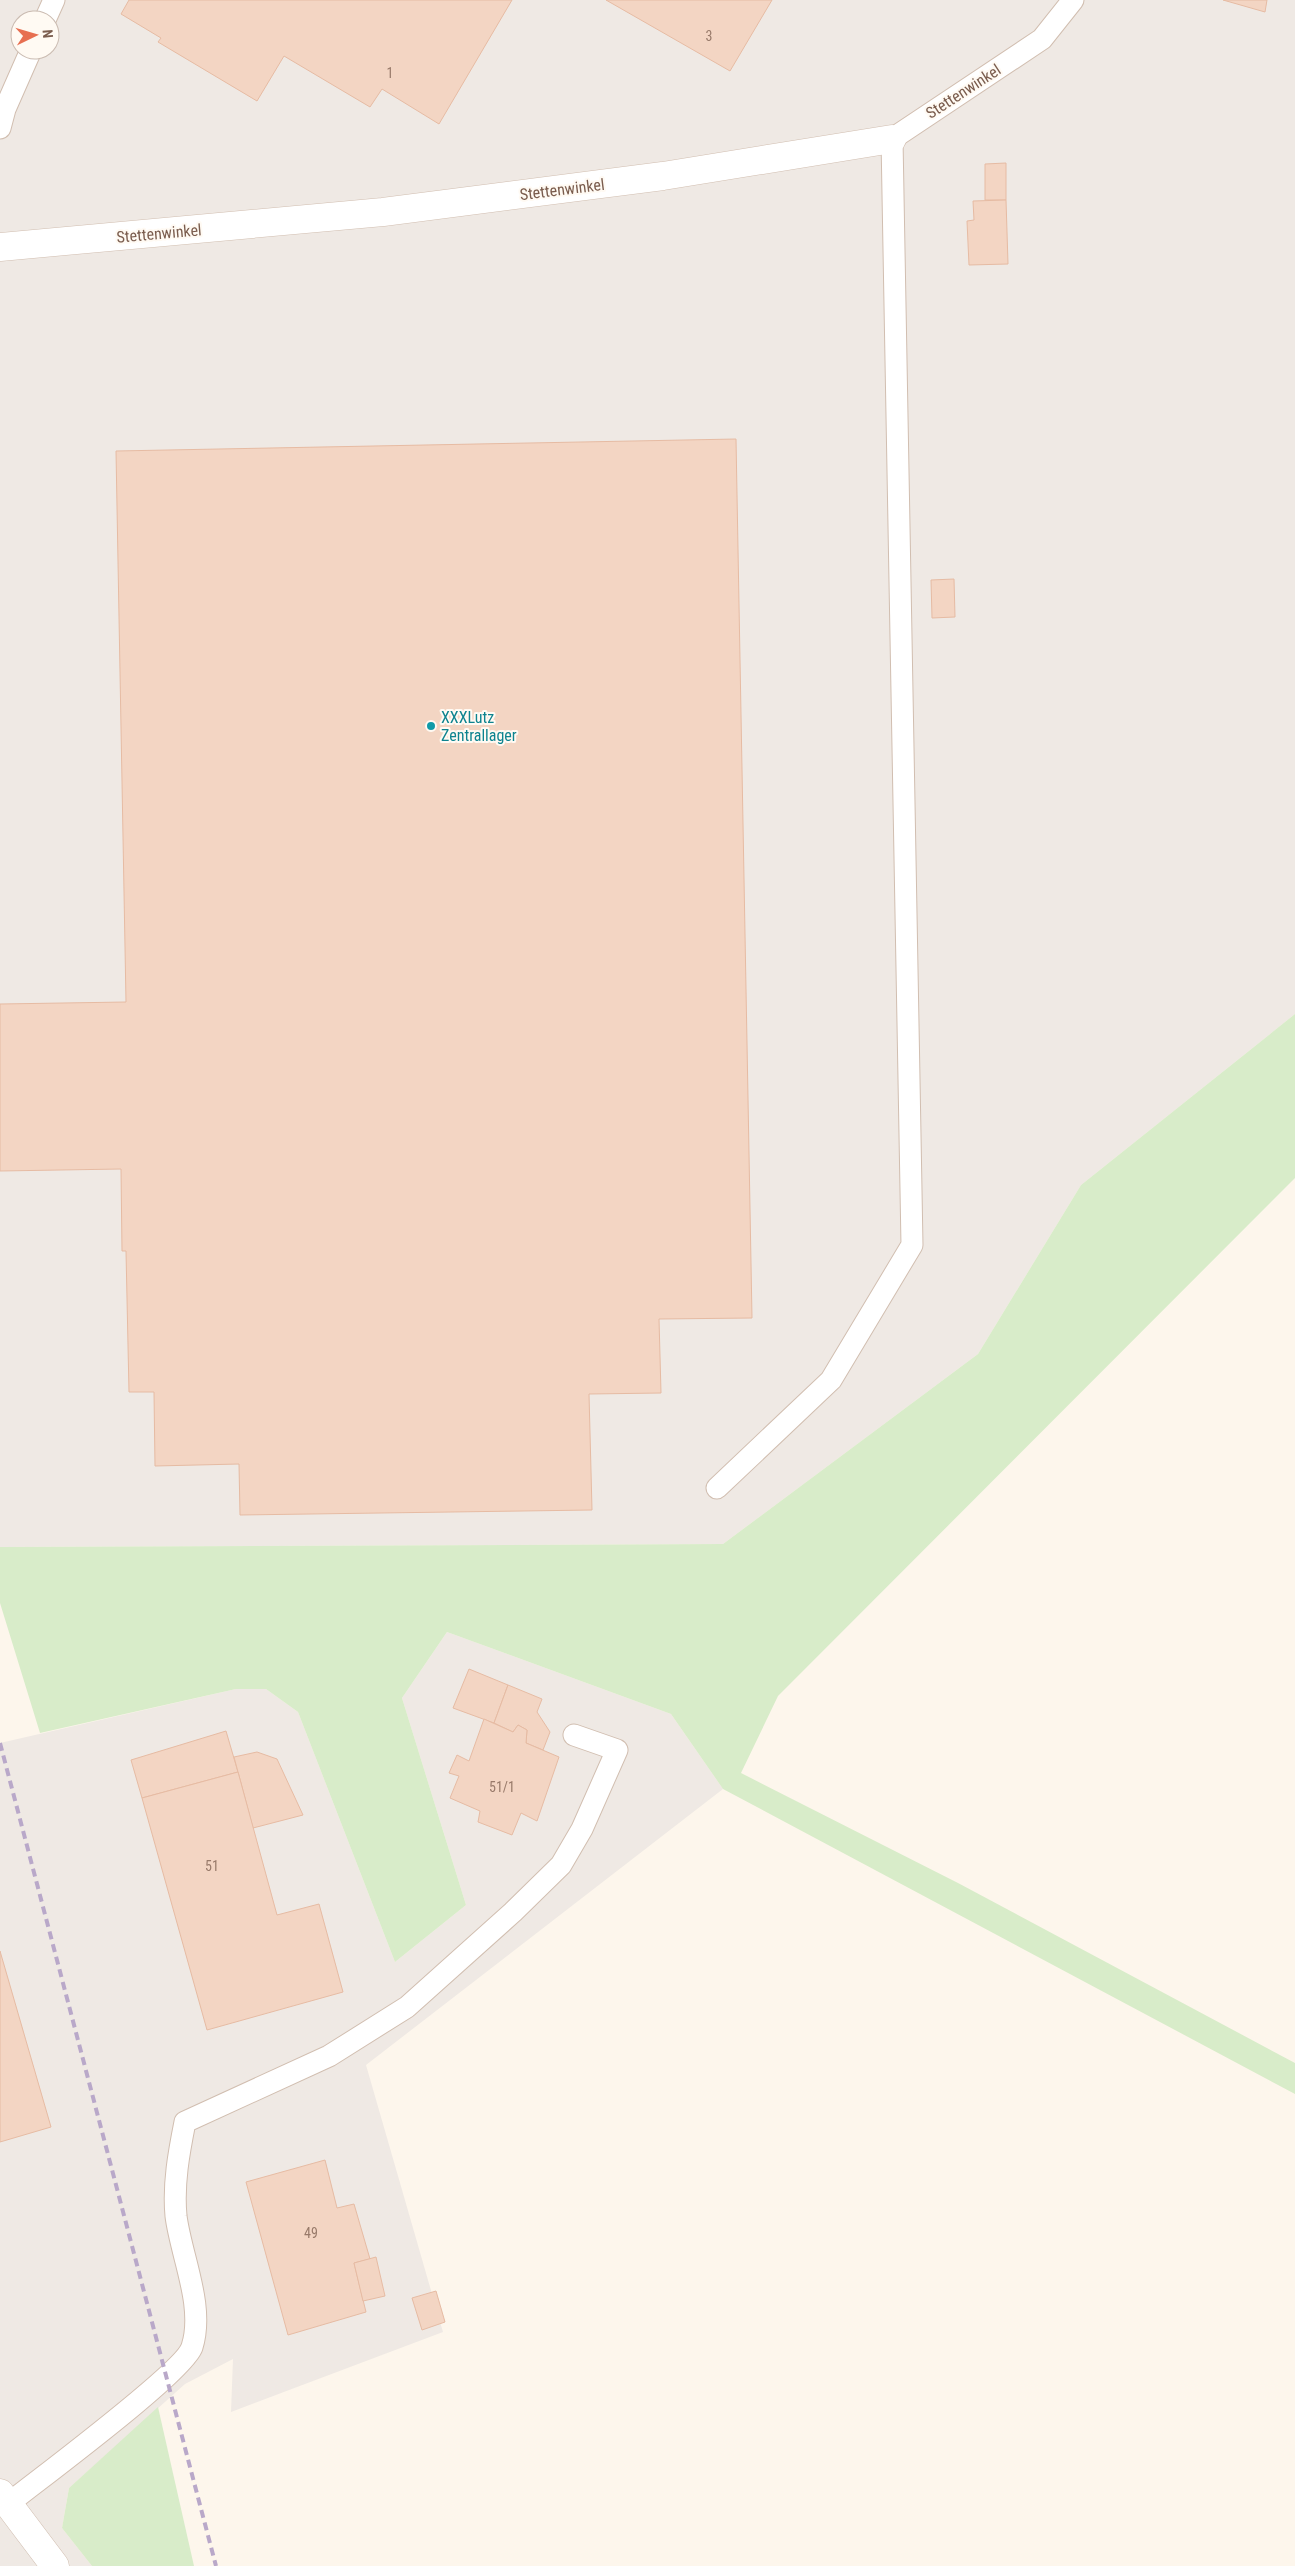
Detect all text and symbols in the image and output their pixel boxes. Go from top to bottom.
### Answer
north arrow [10,10,60,60]
house number: 3 [706,28,712,44]
text: N [40,29,56,39]
street label: Stettenwinkel [922,60,1004,123]
house number: 1 [387,65,393,81]
street label: Stettenwinkel [519,175,606,204]
street label: Stettenwinkel [116,220,202,247]
place label: XXXLutz Zentrallager [441,708,517,745]
marker: XXXLutz Zentrallager [425,720,437,732]
house number: 51/1 [489,1779,515,1795]
house number: 51 [205,1858,219,1874]
house number: 49 [304,2225,318,2241]

